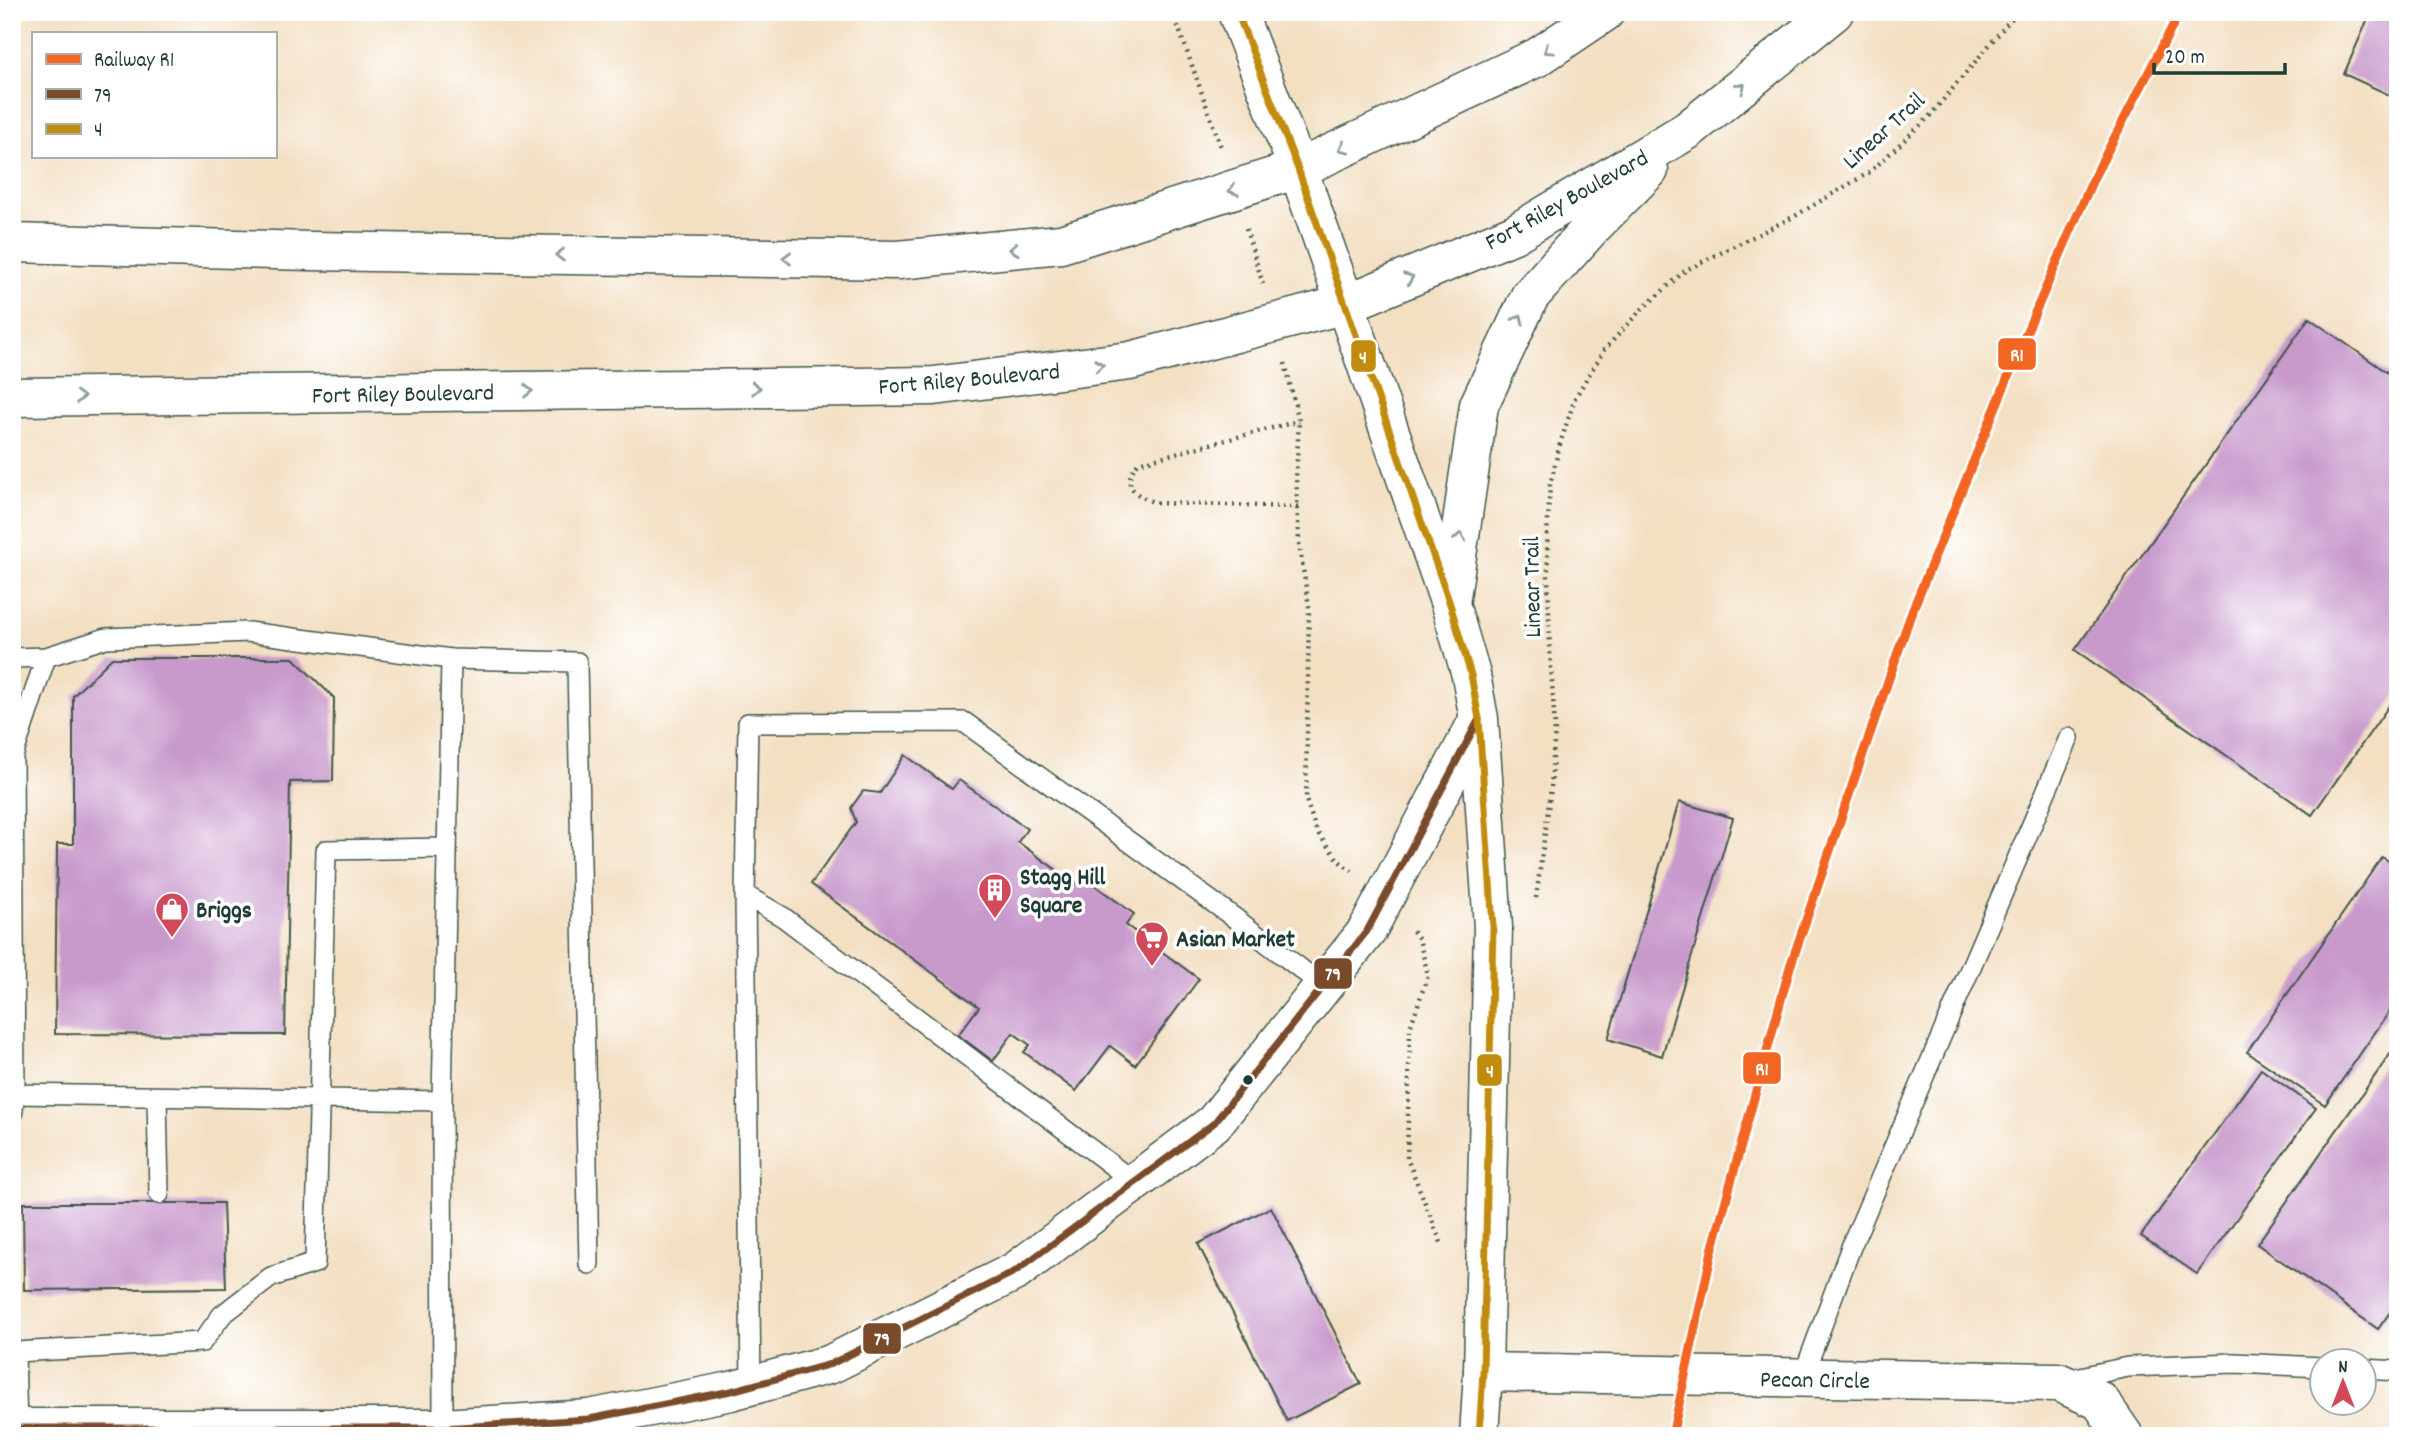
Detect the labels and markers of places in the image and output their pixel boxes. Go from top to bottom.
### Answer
place label: Stagg Hill Square [1020,862,1106,924]
building icon: Stagg Hill Square [976,871,1014,920]
shop icon: Briggs [153,890,191,939]
place label: Briggs [196,895,252,929]
supermarket icon: Asian Market [1133,919,1171,968]
place label: Asian Market [1176,924,1295,958]
unlabelled marker [1241,1073,1255,1087]

